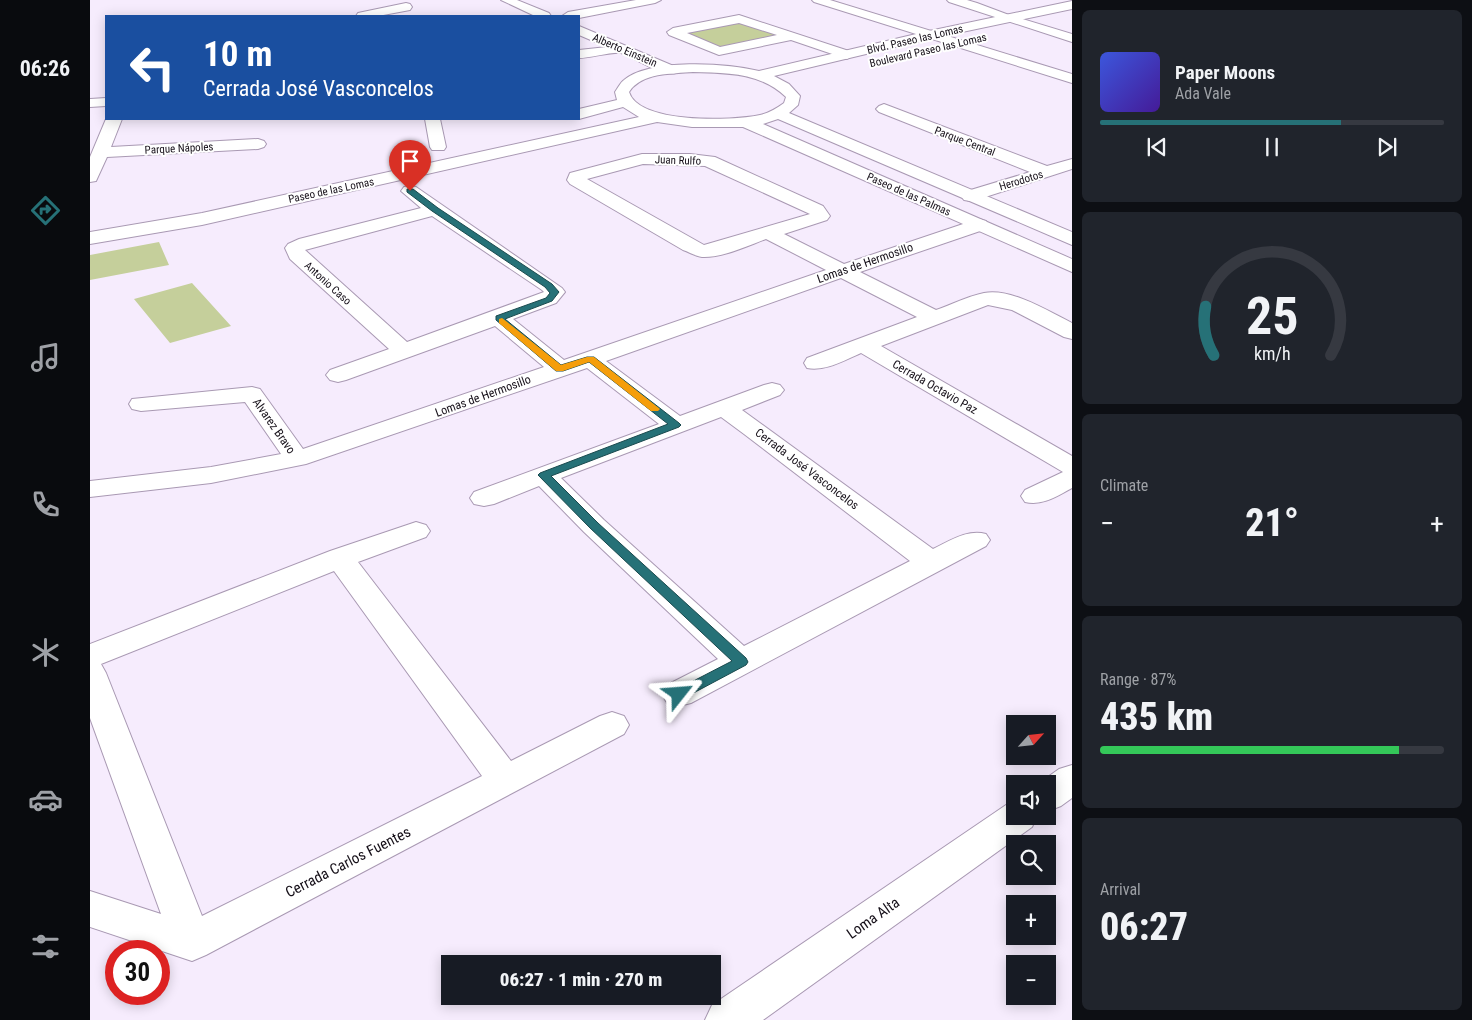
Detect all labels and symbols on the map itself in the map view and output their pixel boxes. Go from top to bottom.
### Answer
street label: Blvd. Paseo las Lomas [866,22,964,57]
street label: Alberto Einstein [591,31,659,70]
street label: Boulevard Paseo las Lomas [868,31,988,70]
street label: Parque Central [933,124,997,159]
street label: Parque Nápoles [144,140,214,157]
pin [389,140,431,191]
street label: Juan Rulfo [655,153,702,168]
street label: Herodotos [998,168,1045,193]
street label: Paseo de las Palmas [865,170,953,219]
street label: Paseo de las Lomas [287,175,375,206]
street label: Lomas de Hermosillo [815,240,915,286]
street label: Antonio Caso [302,259,354,308]
street label: Cerrada Octavio Paz [890,357,980,417]
street label: Lomas de Hermosillo [433,372,533,420]
street label: Alvarez Bravo [250,396,298,456]
street label: Cerrada José Vasconcelos [753,426,861,512]
position arrow [652,667,704,719]
north arrow [1006,715,1056,765]
street label: Cerrada Carlos Fuentes [282,823,414,901]
street label: Loma Alta [843,893,903,943]
speed limit sign: 30 [105,940,170,1005]

